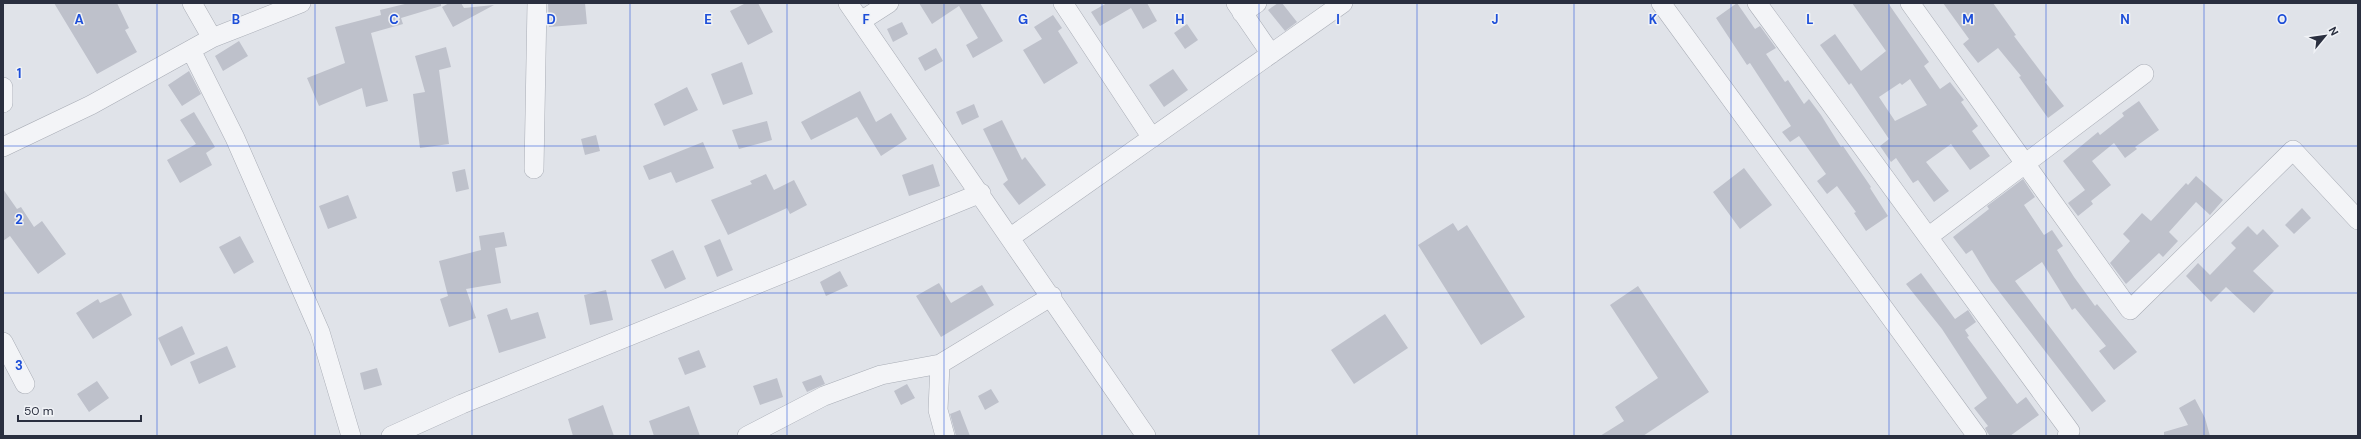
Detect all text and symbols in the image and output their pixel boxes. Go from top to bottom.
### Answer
text: A [74,11,84,28]
text: B [232,11,240,28]
text: C [389,11,399,28]
text: D [546,11,556,28]
text: E [704,11,712,28]
text: F [862,11,870,28]
text: G [1018,11,1028,28]
text: H [1175,11,1185,28]
text: I [1336,11,1340,28]
text: J [1491,11,1499,28]
text: K [1649,11,1658,28]
text: L [1806,11,1814,28]
text: M [1962,11,1974,28]
text: N [2120,11,2130,28]
text: O [2277,11,2287,28]
north arrow [2305,16,2345,56]
text: N [2326,24,2342,38]
text: 1 [17,65,21,82]
text: 2 [15,211,23,228]
text: 3 [15,357,23,374]
scale bar [18,397,141,423]
text: 50 m [24,403,53,419]

